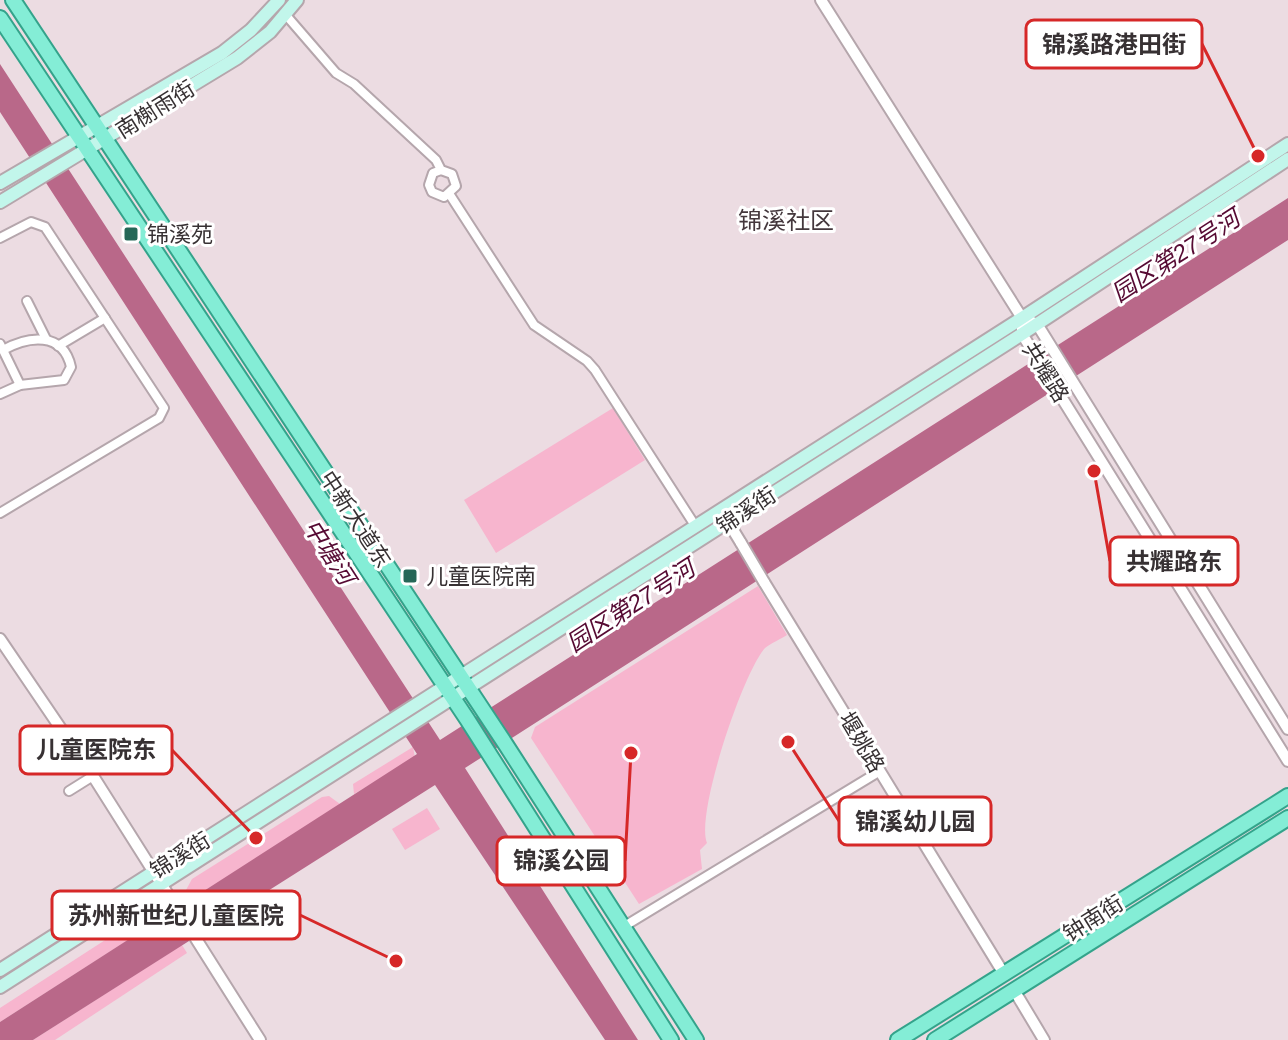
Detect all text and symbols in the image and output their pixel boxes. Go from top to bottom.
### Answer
callout: 锦溪路港田街 [1026,20,1202,68]
text: 锦溪路港田街 [1042,31,1186,58]
street label: 南榭雨街 [111,76,199,143]
water label: 园区第27号河 [1107,202,1248,307]
district label: 锦溪社区 [738,207,834,234]
place label: 锦溪苑 [147,222,213,247]
marker: 锦溪苑 [122,225,140,243]
street label: 共耀路 [1017,338,1074,407]
street label: 中新大道东 [315,466,396,572]
street label: 锦溪街 [712,482,781,539]
water label: 中塘河 [298,514,363,593]
callout: 共耀路东 [1110,537,1238,585]
text: 共耀路东 [1126,548,1222,575]
water label: 园区第27号河 [562,552,703,657]
place label: 儿童医院南 [426,564,536,589]
marker: 儿童医院南 [401,567,419,585]
street label: 堰姚路 [834,708,889,777]
callout: 儿童医院东 [20,726,172,774]
text: 儿童医院东 [36,736,156,763]
callout: 锦溪幼儿园 [839,797,991,845]
text: 锦溪幼儿园 [855,808,975,835]
street label: 锦溪街 [146,827,215,884]
callout: 锦溪公园 [497,837,625,885]
text: 锦溪公园 [513,847,609,874]
street label: 钟南街 [1059,890,1128,947]
callout: 苏州新世纪儿童医院 [52,891,300,939]
text: 苏州新世纪儿童医院 [68,902,284,929]

